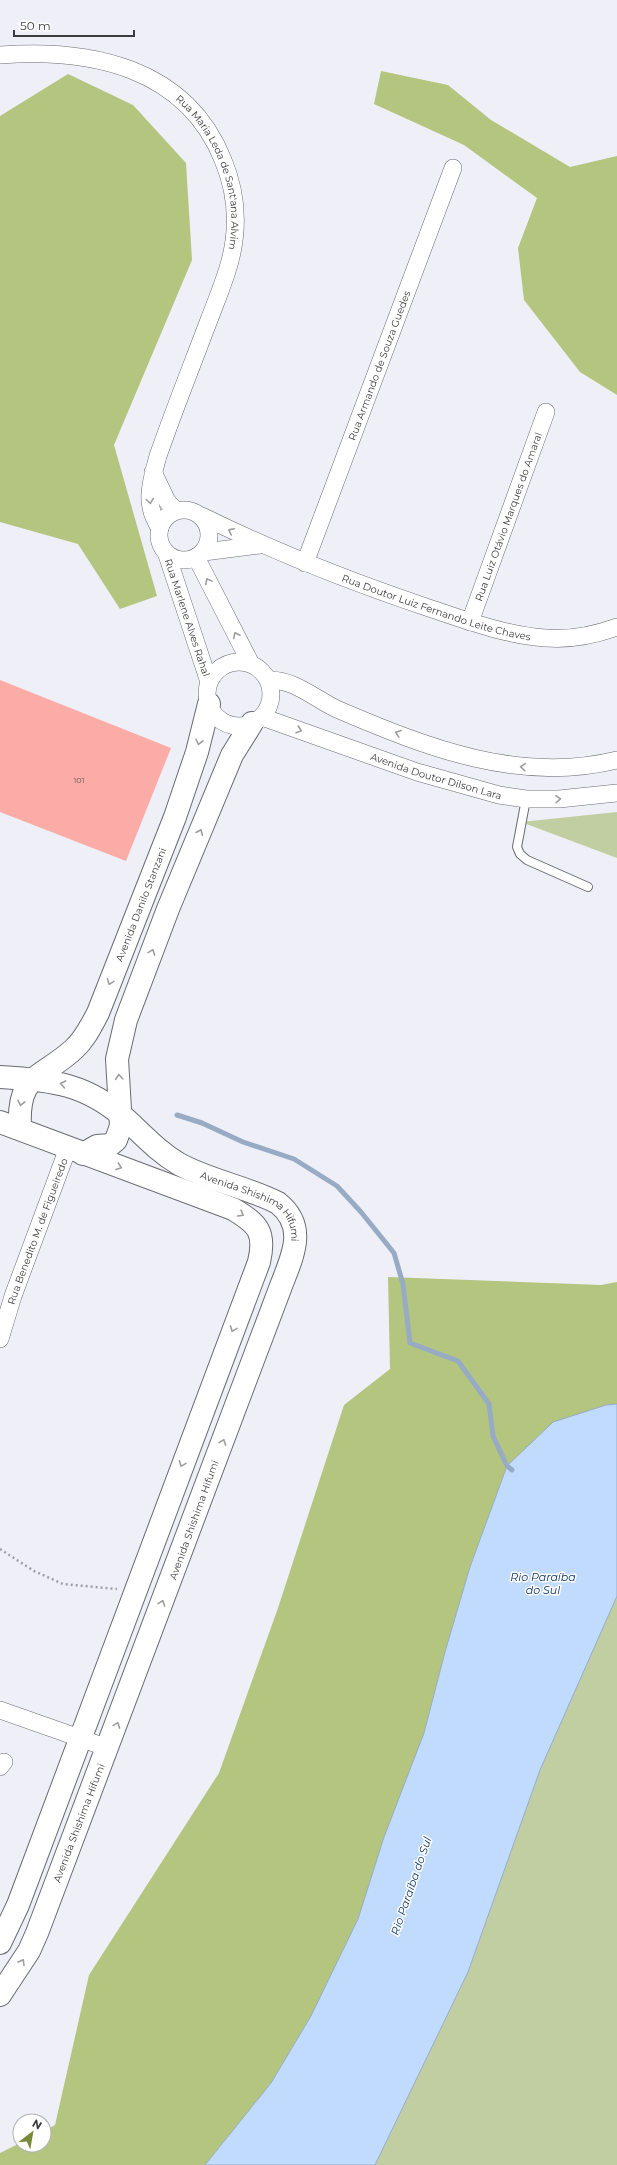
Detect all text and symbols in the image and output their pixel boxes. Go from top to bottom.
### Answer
scale bar [14,12,134,38]
text: 50 m [20,18,51,33]
street label: Rua Maria Leda de Sant'ana Alvim [173,92,242,251]
street label: Rua Armando de Souza Guedes [345,289,413,442]
street label: Rua Luiz Otávio Marques do Amaral [472,430,545,603]
one-way arrow [145,498,154,504]
one-way arrow [228,528,235,536]
street label: Rua Marlene Alves Rahal [162,557,213,678]
street label: Rua Doutor Luiz Fernando Leite Chaves [340,571,532,643]
one-way arrow [206,578,213,586]
one-way arrow [233,631,241,639]
one-way arrow [295,725,302,733]
one-way arrow [394,730,401,738]
one-way arrow [195,739,203,745]
street label: Avenida Doutor Dilson Lara [369,750,503,802]
one-way arrow [520,763,526,772]
house number: 101 [73,775,85,785]
one-way arrow [555,795,561,803]
one-way arrow [195,828,203,836]
street label: Avenida Danilo Stanzani [112,846,169,963]
one-way arrow [147,949,155,956]
one-way arrow [107,979,115,986]
one-way arrow [114,1074,123,1080]
one-way arrow [59,1080,66,1089]
one-way arrow [17,1100,25,1106]
street label: Rua Benedito M. de Figueiredo [4,1156,70,1306]
one-way arrow [116,1162,123,1171]
street label: Avenida Shishima Hifumi [199,1168,302,1242]
one-way arrow [236,1209,244,1216]
one-way arrow [230,1326,238,1333]
one-way arrow [218,1439,226,1446]
street label: Avenida Shishima Hifumi [166,1458,222,1582]
one-way arrow [179,1461,187,1468]
water label: Rio Paraíba do Sul [510,1570,576,1597]
one-way arrow [158,1600,166,1607]
one-way arrow [112,1722,120,1729]
street label: Avenida Shishima Hifumi [50,1762,108,1884]
water label: Rio Paraíba do Sul [388,1835,434,1937]
one-way arrow [17,1959,24,1966]
north arrow [12,2113,52,2153]
text: N [30,2116,45,2133]

